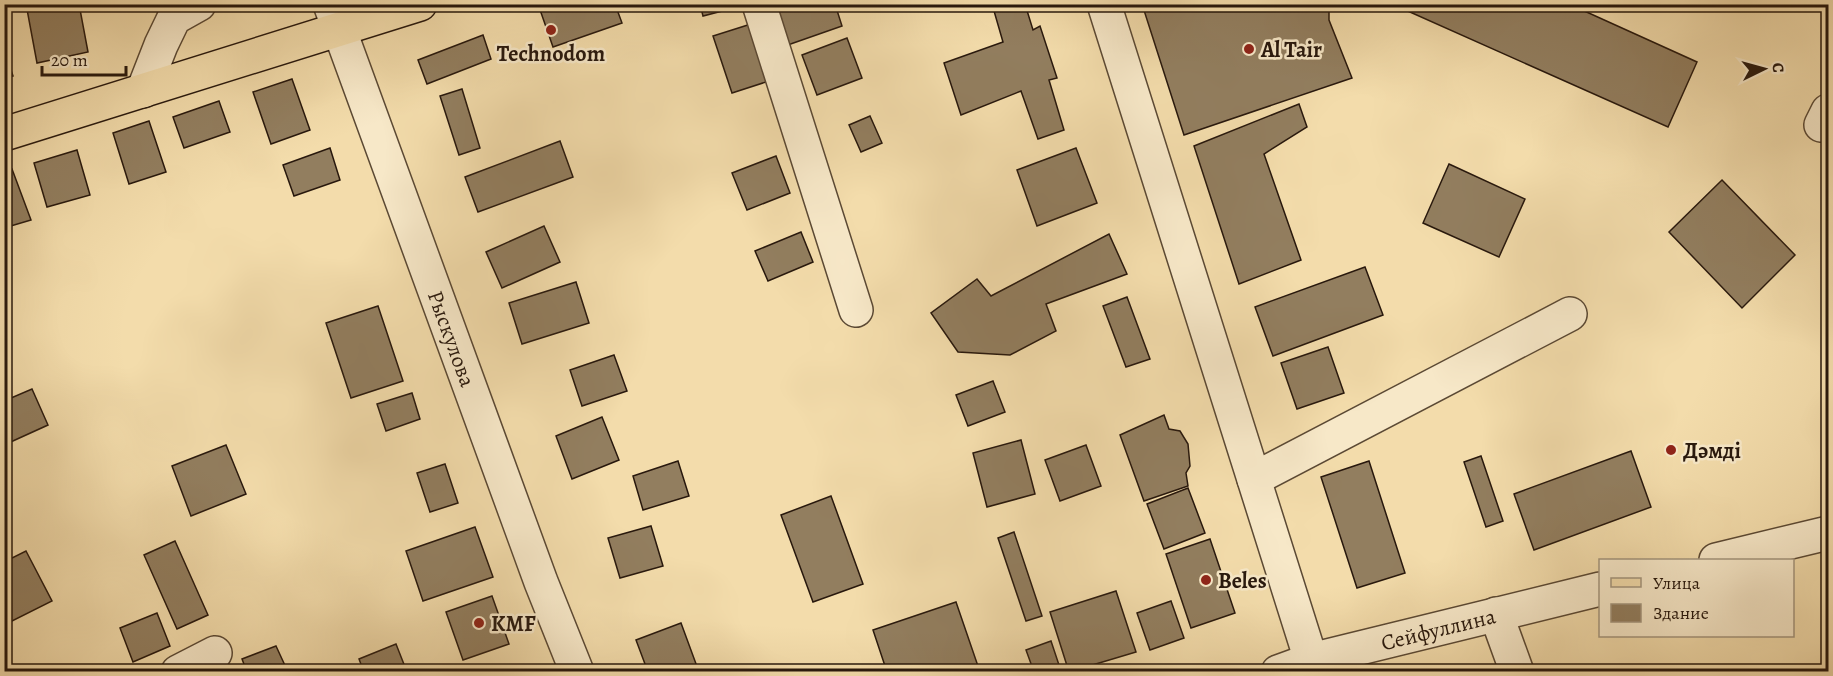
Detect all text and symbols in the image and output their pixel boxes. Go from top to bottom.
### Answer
marker: Technodom [544,23,558,37]
place label: Al Tair [1260,35,1322,65]
scale bar [42,39,126,77]
place label: Technodom [497,39,605,69]
north arrow [1734,39,1794,99]
marker: Al Tair [1242,42,1256,56]
text: 20 m [51,48,88,72]
text: С [1767,62,1789,74]
street label: Рыскулова [420,287,483,392]
place label: Дәмді [1683,436,1741,466]
marker: Дәмді [1664,443,1678,457]
legend [1599,559,1794,637]
place label: Beles [1218,566,1267,596]
text: Улица [1653,571,1701,595]
marker: Beles [1199,573,1213,587]
street label: Сейфуллина [1378,601,1500,658]
text: Здание [1653,601,1709,625]
place label: KMF [491,609,536,639]
marker: KMF [472,616,486,630]

